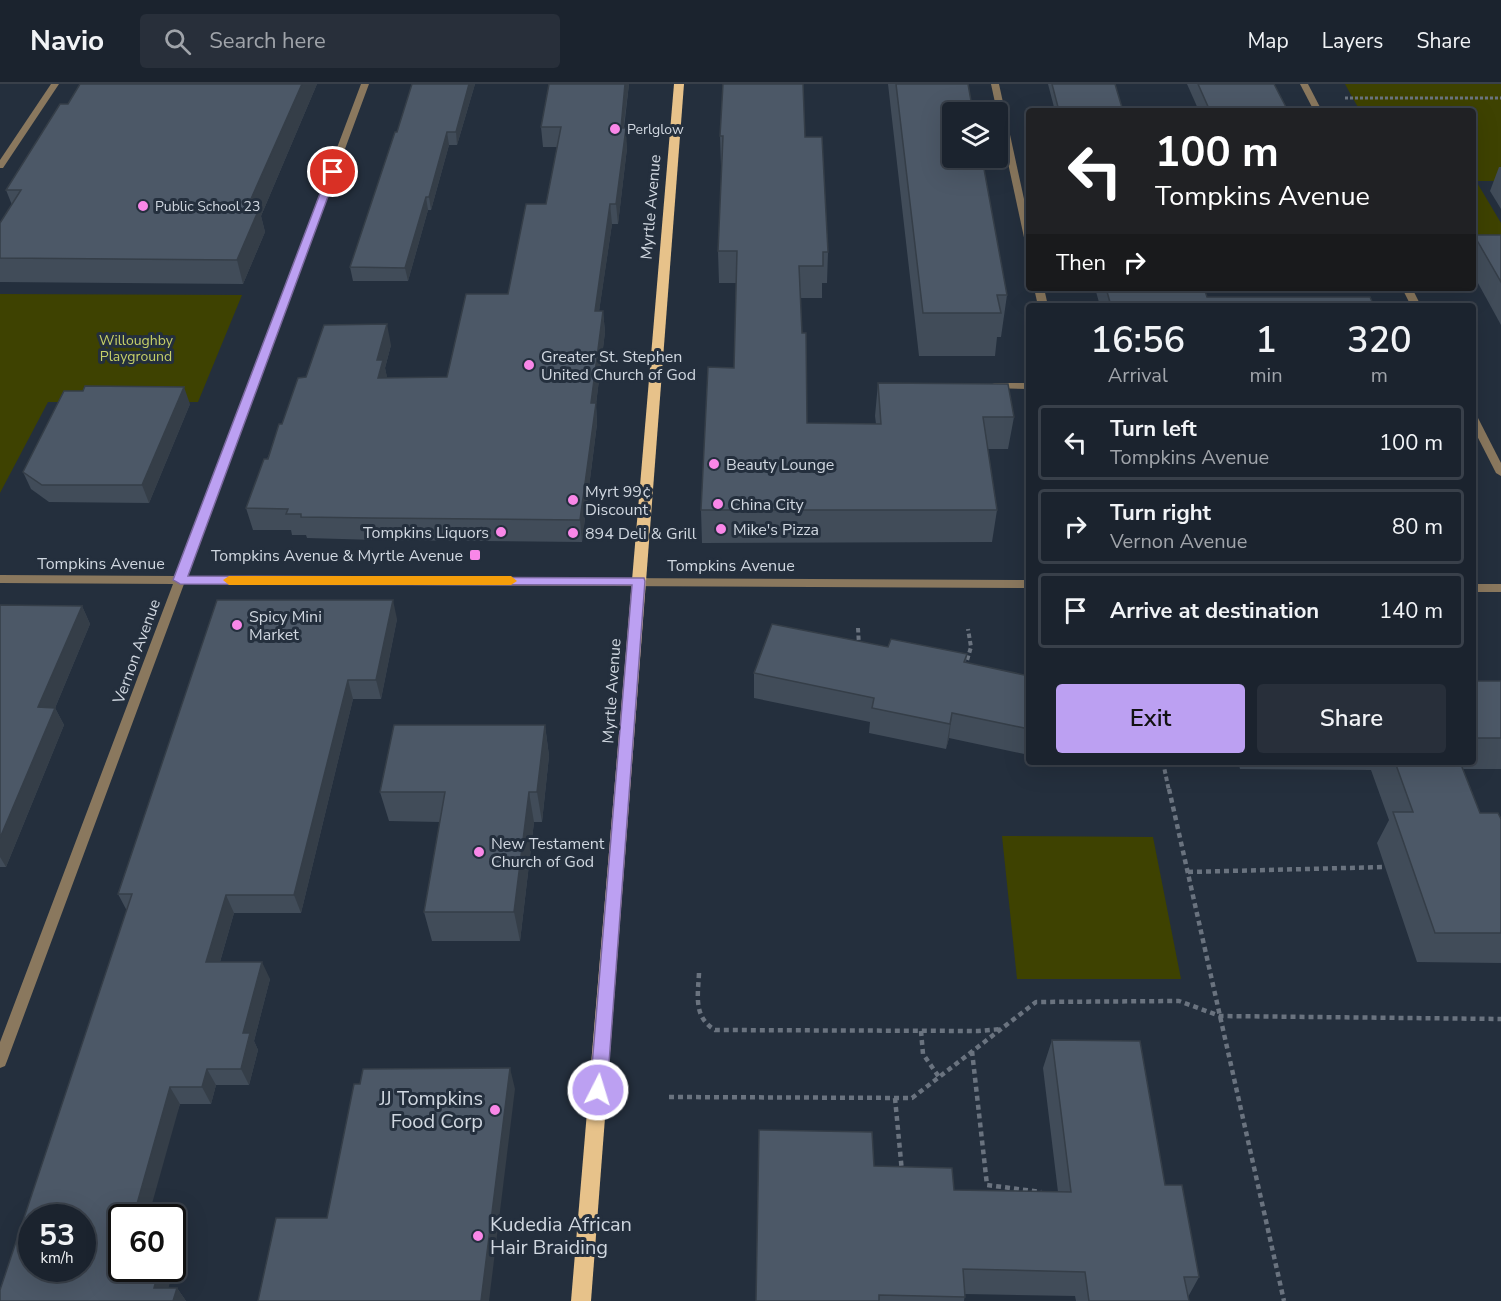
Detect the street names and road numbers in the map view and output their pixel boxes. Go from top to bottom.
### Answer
street label: Myrtle Avenue [635,154,667,261]
street label: Tompkins Avenue [37,553,165,575]
street label: Tompkins Avenue [667,555,795,577]
street label: Vernon Avenue [107,596,166,708]
street label: Myrtle Avenue [597,638,627,744]

